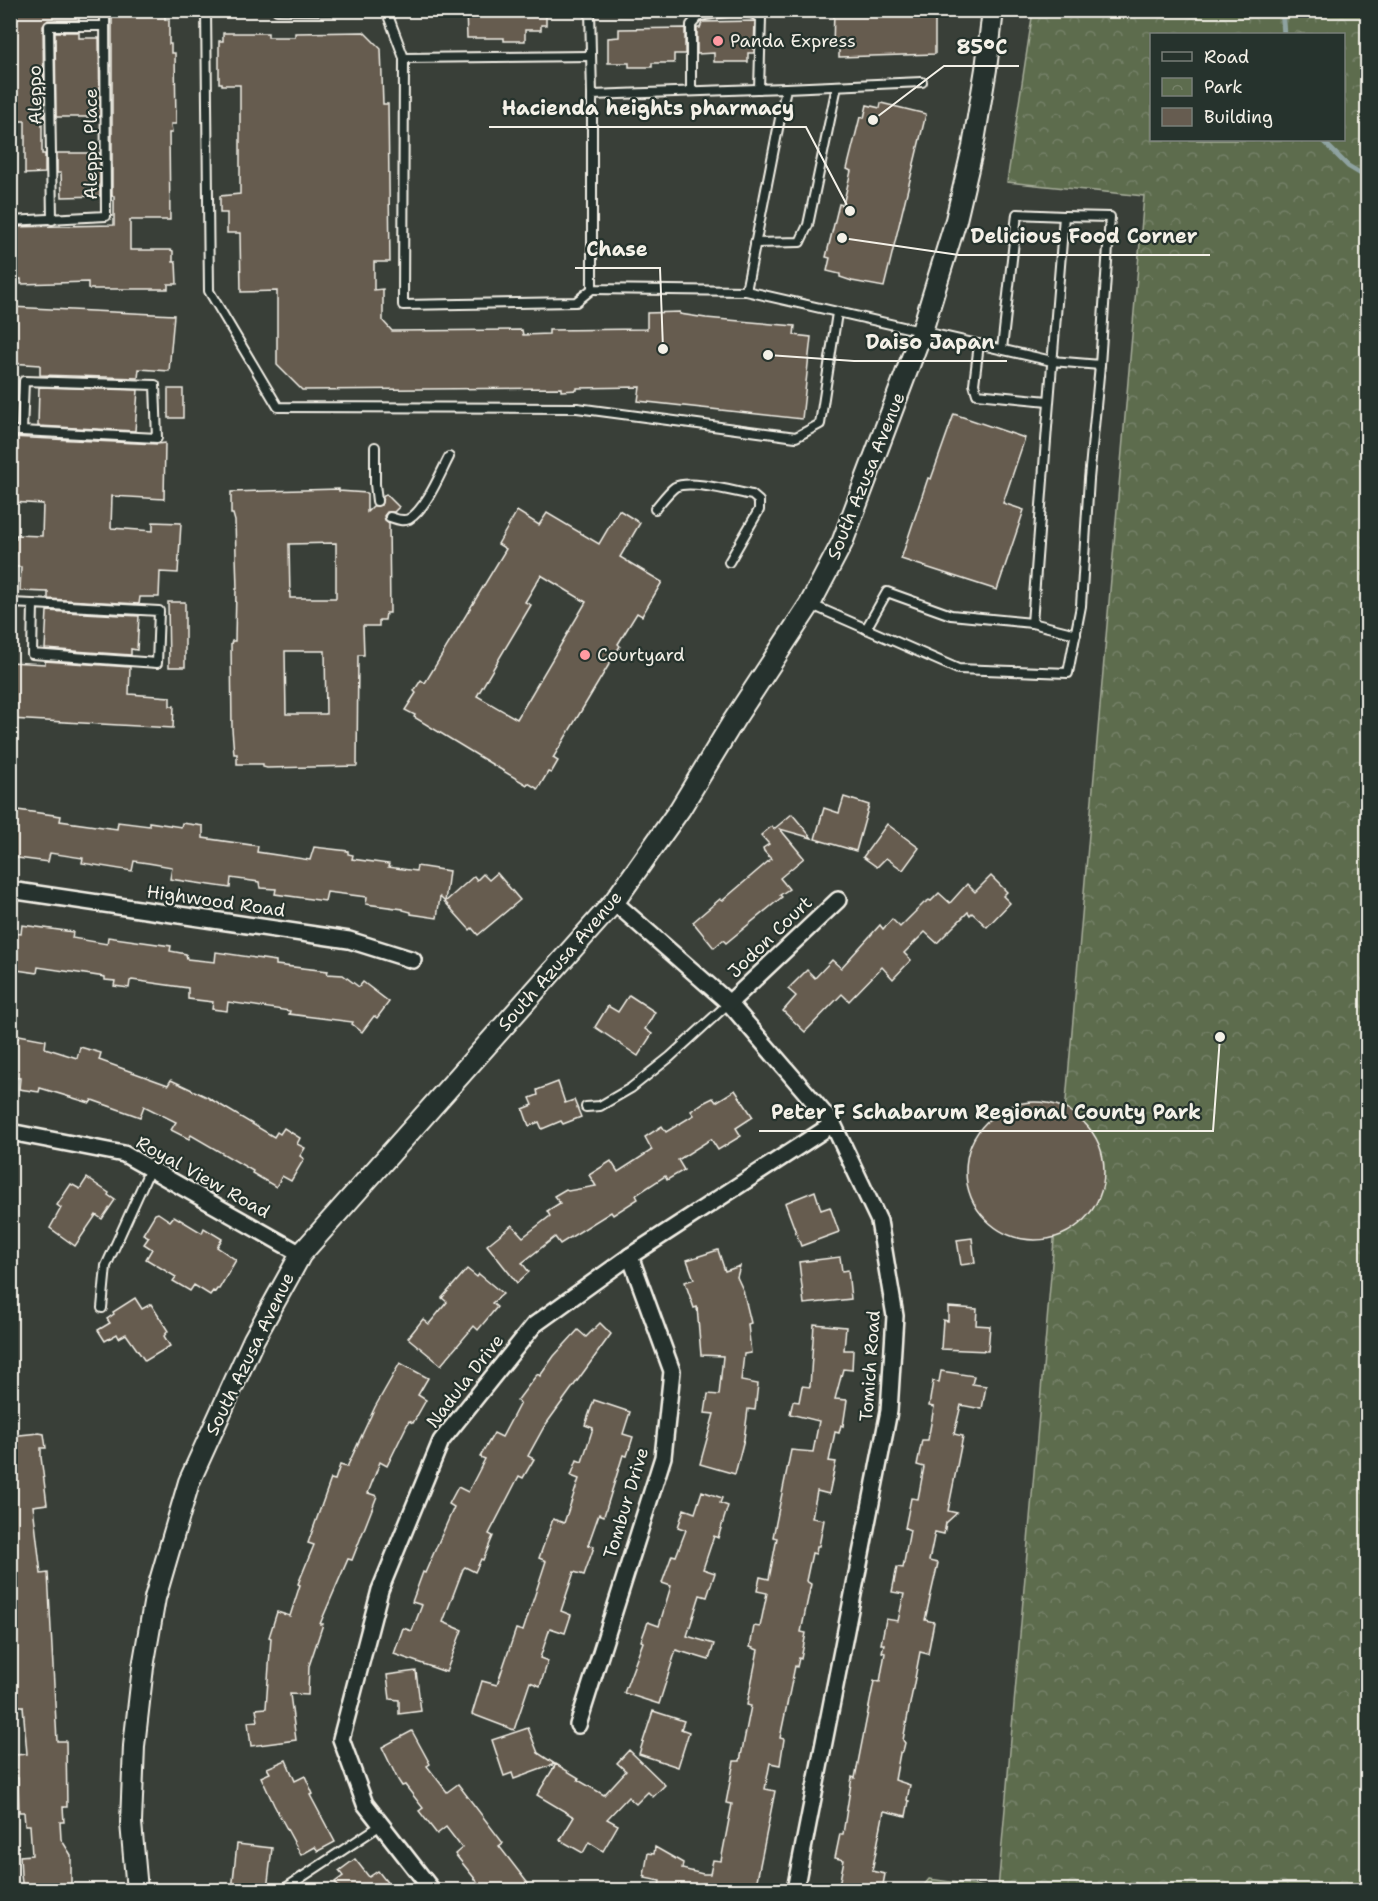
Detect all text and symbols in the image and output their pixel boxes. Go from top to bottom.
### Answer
callout: 85°C [944,28,1019,66]
place label: Panda Express [730,29,856,53]
legend [1150,33,1345,141]
marker: Panda Express [711,34,725,48]
text: 85°C [957,34,1007,60]
text: Road [1204,45,1249,69]
street label: Aleppo [22,65,48,125]
text: Park [1204,75,1243,99]
street label: Aleppo Place [79,88,103,200]
callout: Hacienda heights pharmacy [489,89,806,127]
text: Hacienda heights pharmacy [502,95,794,121]
text: Building [1204,105,1273,129]
callout: Delicious Food Corner [959,217,1210,255]
text: Delicious Food Corner [971,223,1198,249]
callout: Chase [575,230,660,268]
text: Chase [586,236,648,262]
callout: Daiso Japan [854,323,1007,361]
text: Daiso Japan [865,329,995,355]
street label: South Azusa Avenue [821,389,911,563]
place label: Courtyard [597,643,685,667]
marker: Courtyard [578,648,592,662]
street label: Highwood Road [145,879,287,923]
street label: South Azusa Avenue [492,886,628,1036]
street label: Jodon Court [723,891,817,983]
callout: Peter F Schabarum Regional County Park [759,1093,1213,1131]
text: Peter F Schabarum Regional County Park [771,1099,1201,1125]
street label: Royal View Road [132,1130,274,1224]
street label: South Azusa Avenue [200,1269,300,1439]
street label: Tomich Road [854,1310,886,1422]
street label: Nadula Drive [421,1329,509,1433]
street label: Tombur Drive [598,1444,654,1562]

